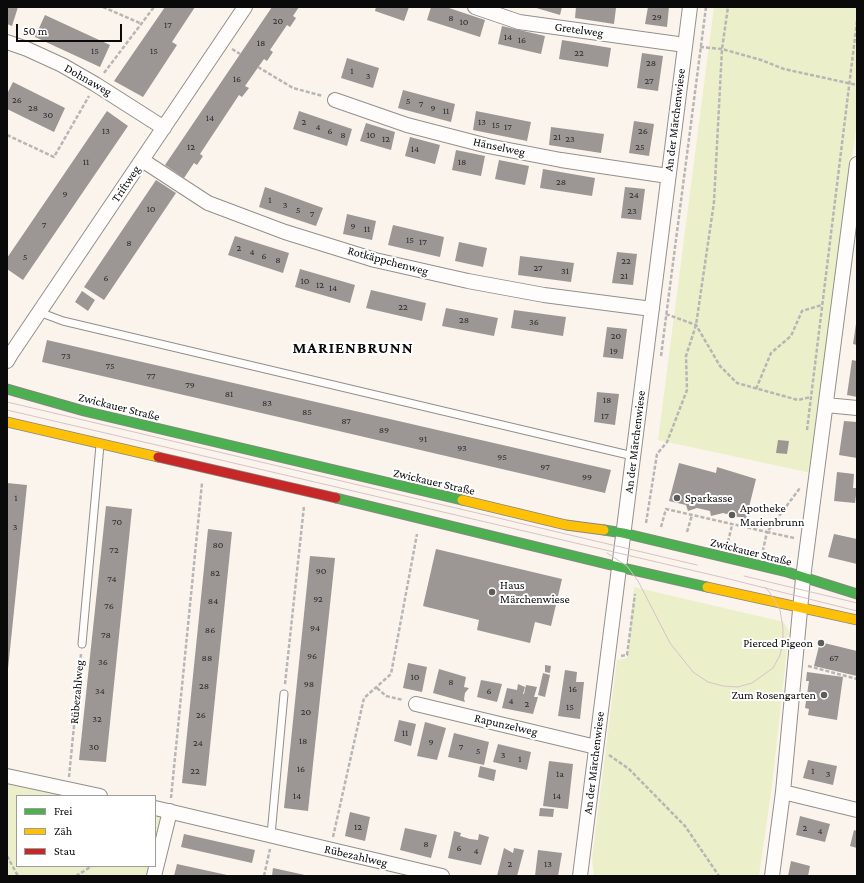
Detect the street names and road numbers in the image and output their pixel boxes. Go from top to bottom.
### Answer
street label: Gretelweg [554,19,604,41]
street label: Dohnaweg [62,61,114,99]
street label: An der Märchenwiese [662,68,688,172]
street label: Hänselweg [472,134,526,160]
street label: Triftweg [109,163,143,205]
street label: Rotkäppchenweg [346,243,430,279]
street label: Zwickauer Straße [77,390,161,424]
street label: An der Märchenwiese [622,390,648,494]
street label: Zwickauer Straße [392,466,476,498]
street label: Zwickauer Straße [709,535,793,569]
street label: Rübezahlweg [67,659,87,725]
street label: Rapunzelweg [473,711,539,739]
street label: An der Märchenwiese [581,711,607,815]
street label: Rübezahlweg [323,842,389,870]

